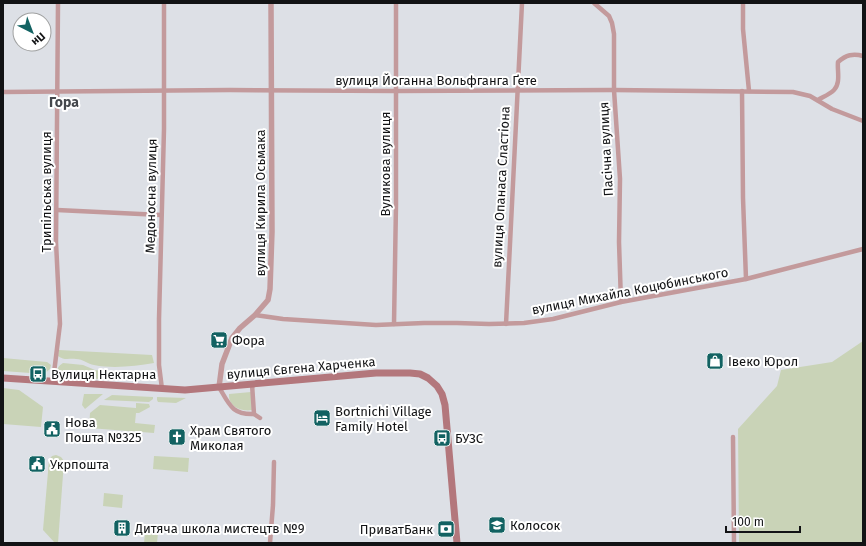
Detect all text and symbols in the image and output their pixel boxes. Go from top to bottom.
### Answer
north arrow [12,12,52,52]
text: Пн [29,30,48,48]
street label: вулиця Йоганна Вольфганга Ґете [335,73,537,88]
district label: Гора [49,94,79,111]
street label: Пасічна вулиця [596,101,616,197]
street label: вулиця Опанаса Сластіона [489,106,513,268]
street label: Вуликова вулиця [378,112,393,216]
street label: вулиця Кирила Осьмака [253,129,268,277]
street label: Трипільська вулиця [39,131,54,253]
street label: Медоносна вулиця [142,138,160,254]
street label: вулиця Михайла Коцюбинського [531,265,729,317]
supermarket icon: Фора [209,330,229,350]
place label: Фора [232,333,265,348]
shop icon: Івеко Юрол [705,351,725,371]
street label: вулиця Євгена Харченка [226,354,376,382]
place label: Івеко Юрол [728,354,798,369]
bus stop icon: Вулиця Нектарна [28,364,48,384]
place label: Вулиця Нектарна [51,367,156,382]
place label: Bortnichi Village Family Hotel [335,404,431,434]
hotel icon: Bortnichi Village Family Hotel [312,408,332,428]
place label: Нова Пошта №325 [65,415,141,445]
public building icon: Нова Пошта №325 [42,419,62,439]
place label: Храм Святого Миколая [190,423,271,453]
church icon: Храм Святого Миколая [167,427,187,447]
bus stop icon: БУЗС [432,428,452,448]
place label: БУЗС [455,431,484,446]
public building icon: Укрпошта [27,454,47,474]
place label: Укрпошта [50,457,109,472]
scale bar [726,508,800,534]
school or university icon: Колосок [487,515,507,535]
text: 100 m [732,515,764,529]
building icon: Дитяча школа мистецтв №9 [112,518,132,538]
place label: Колосок [510,518,561,533]
bank icon: ПриватБанк [436,519,456,539]
place label: Дитяча школа мистецтв №9 [134,521,305,536]
place label: ПриватБанк [360,522,433,537]

